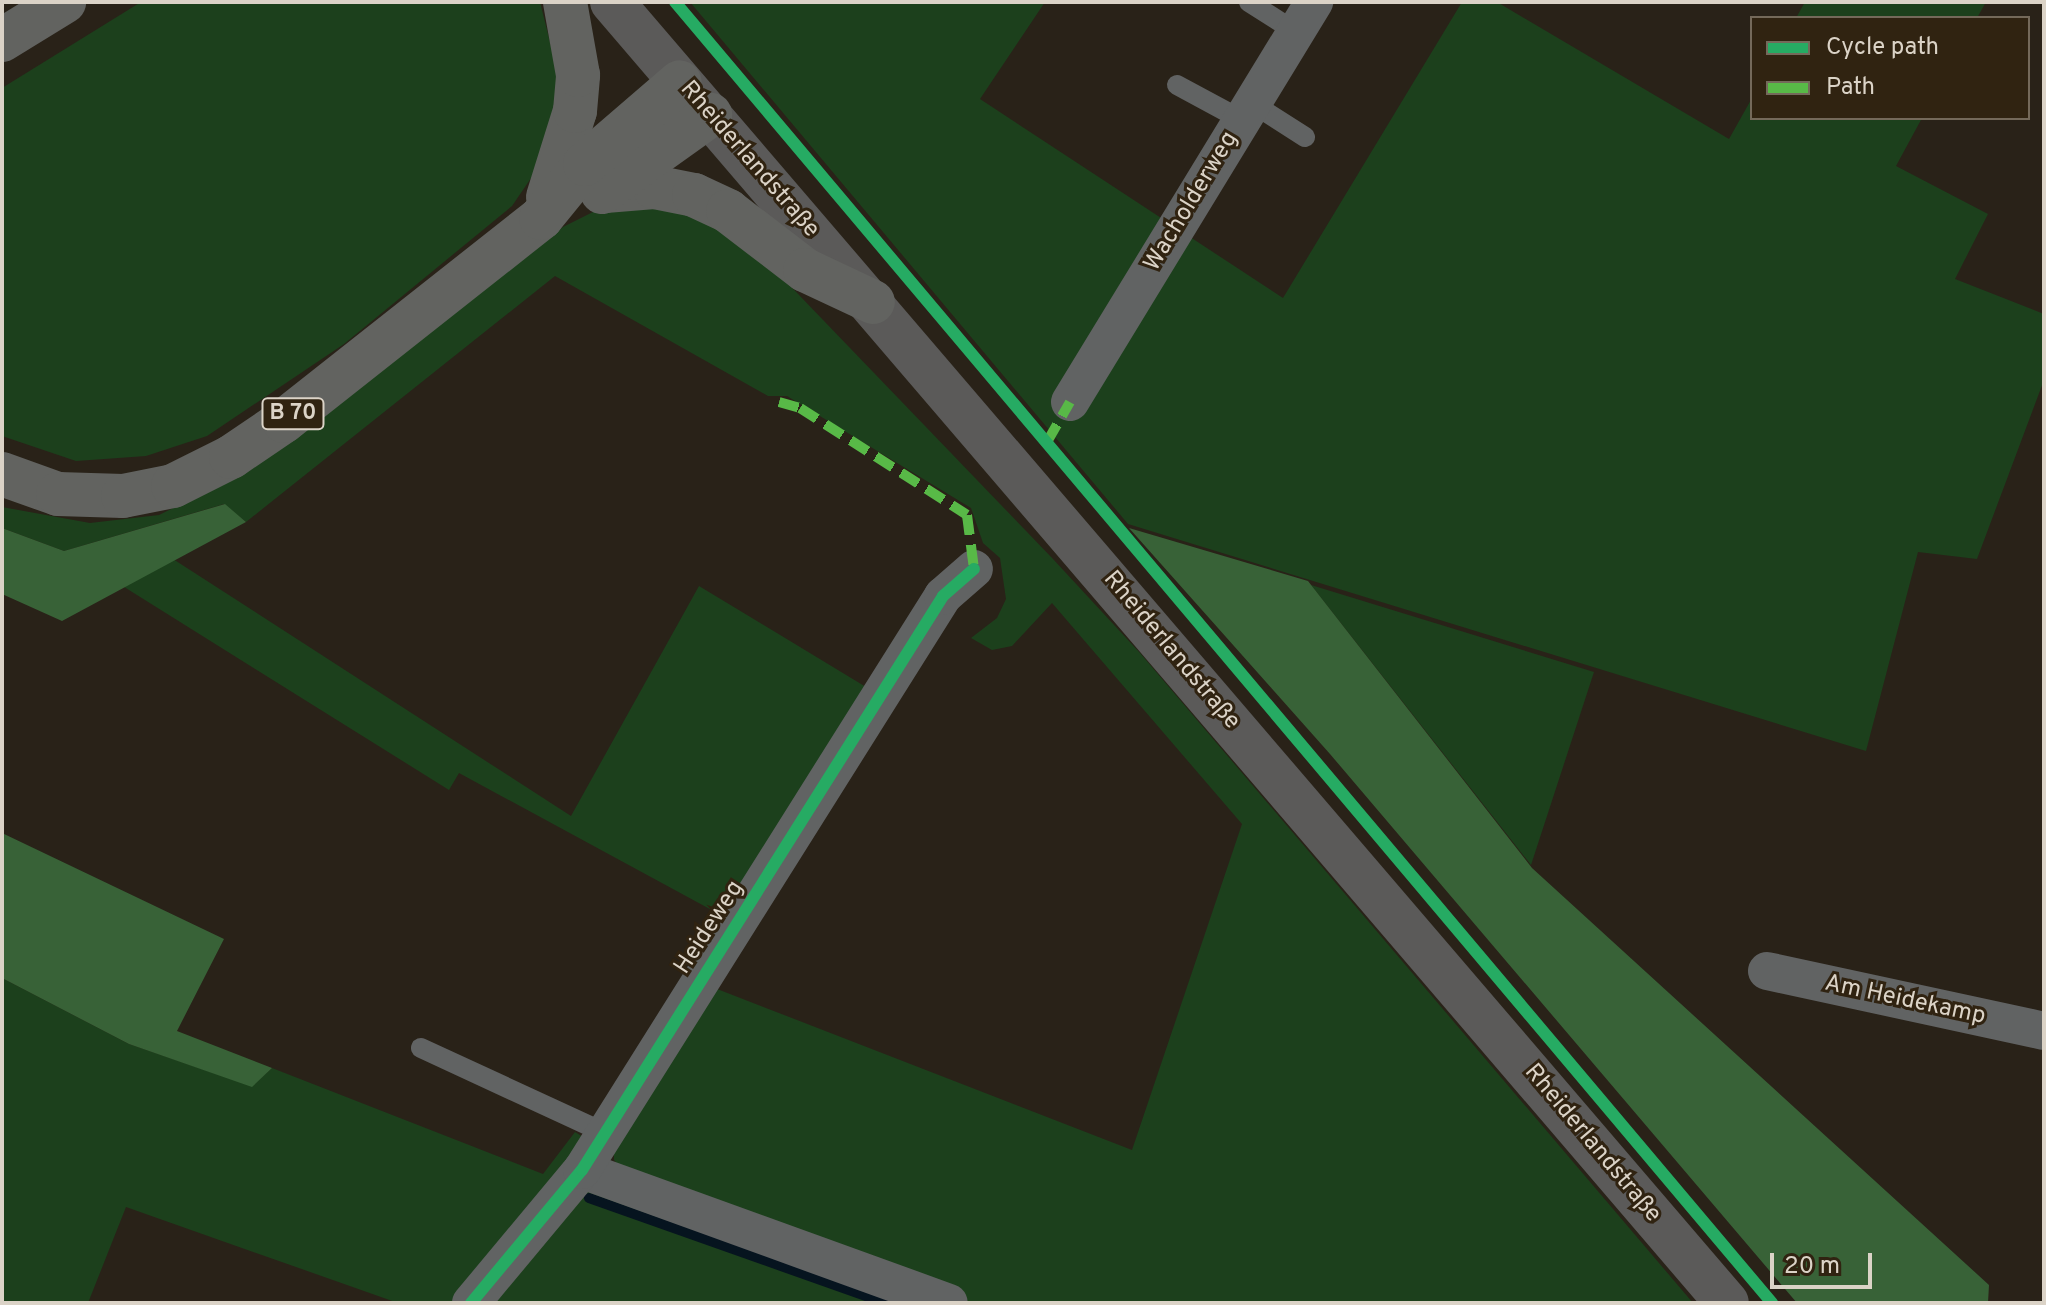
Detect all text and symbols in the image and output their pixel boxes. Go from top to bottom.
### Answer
legend [1750,16,2030,120]
text: Cycle path [1826,33,1939,63]
text: Path [1826,73,1875,103]
street label: Rheiderlandstraße [673,76,825,244]
street label: Wacholderweg [1139,127,1245,277]
road number: B 70 [261,396,325,432]
street label: Rheiderlandstraße [1096,566,1246,736]
street label: Heideweg [669,876,751,980]
street label: Am Heidekamp [1822,970,1988,1032]
street label: Rheiderlandstraße [1517,1059,1667,1229]
scale bar [1774,1237,1876,1287]
text: 20 m [1784,1252,1840,1282]

